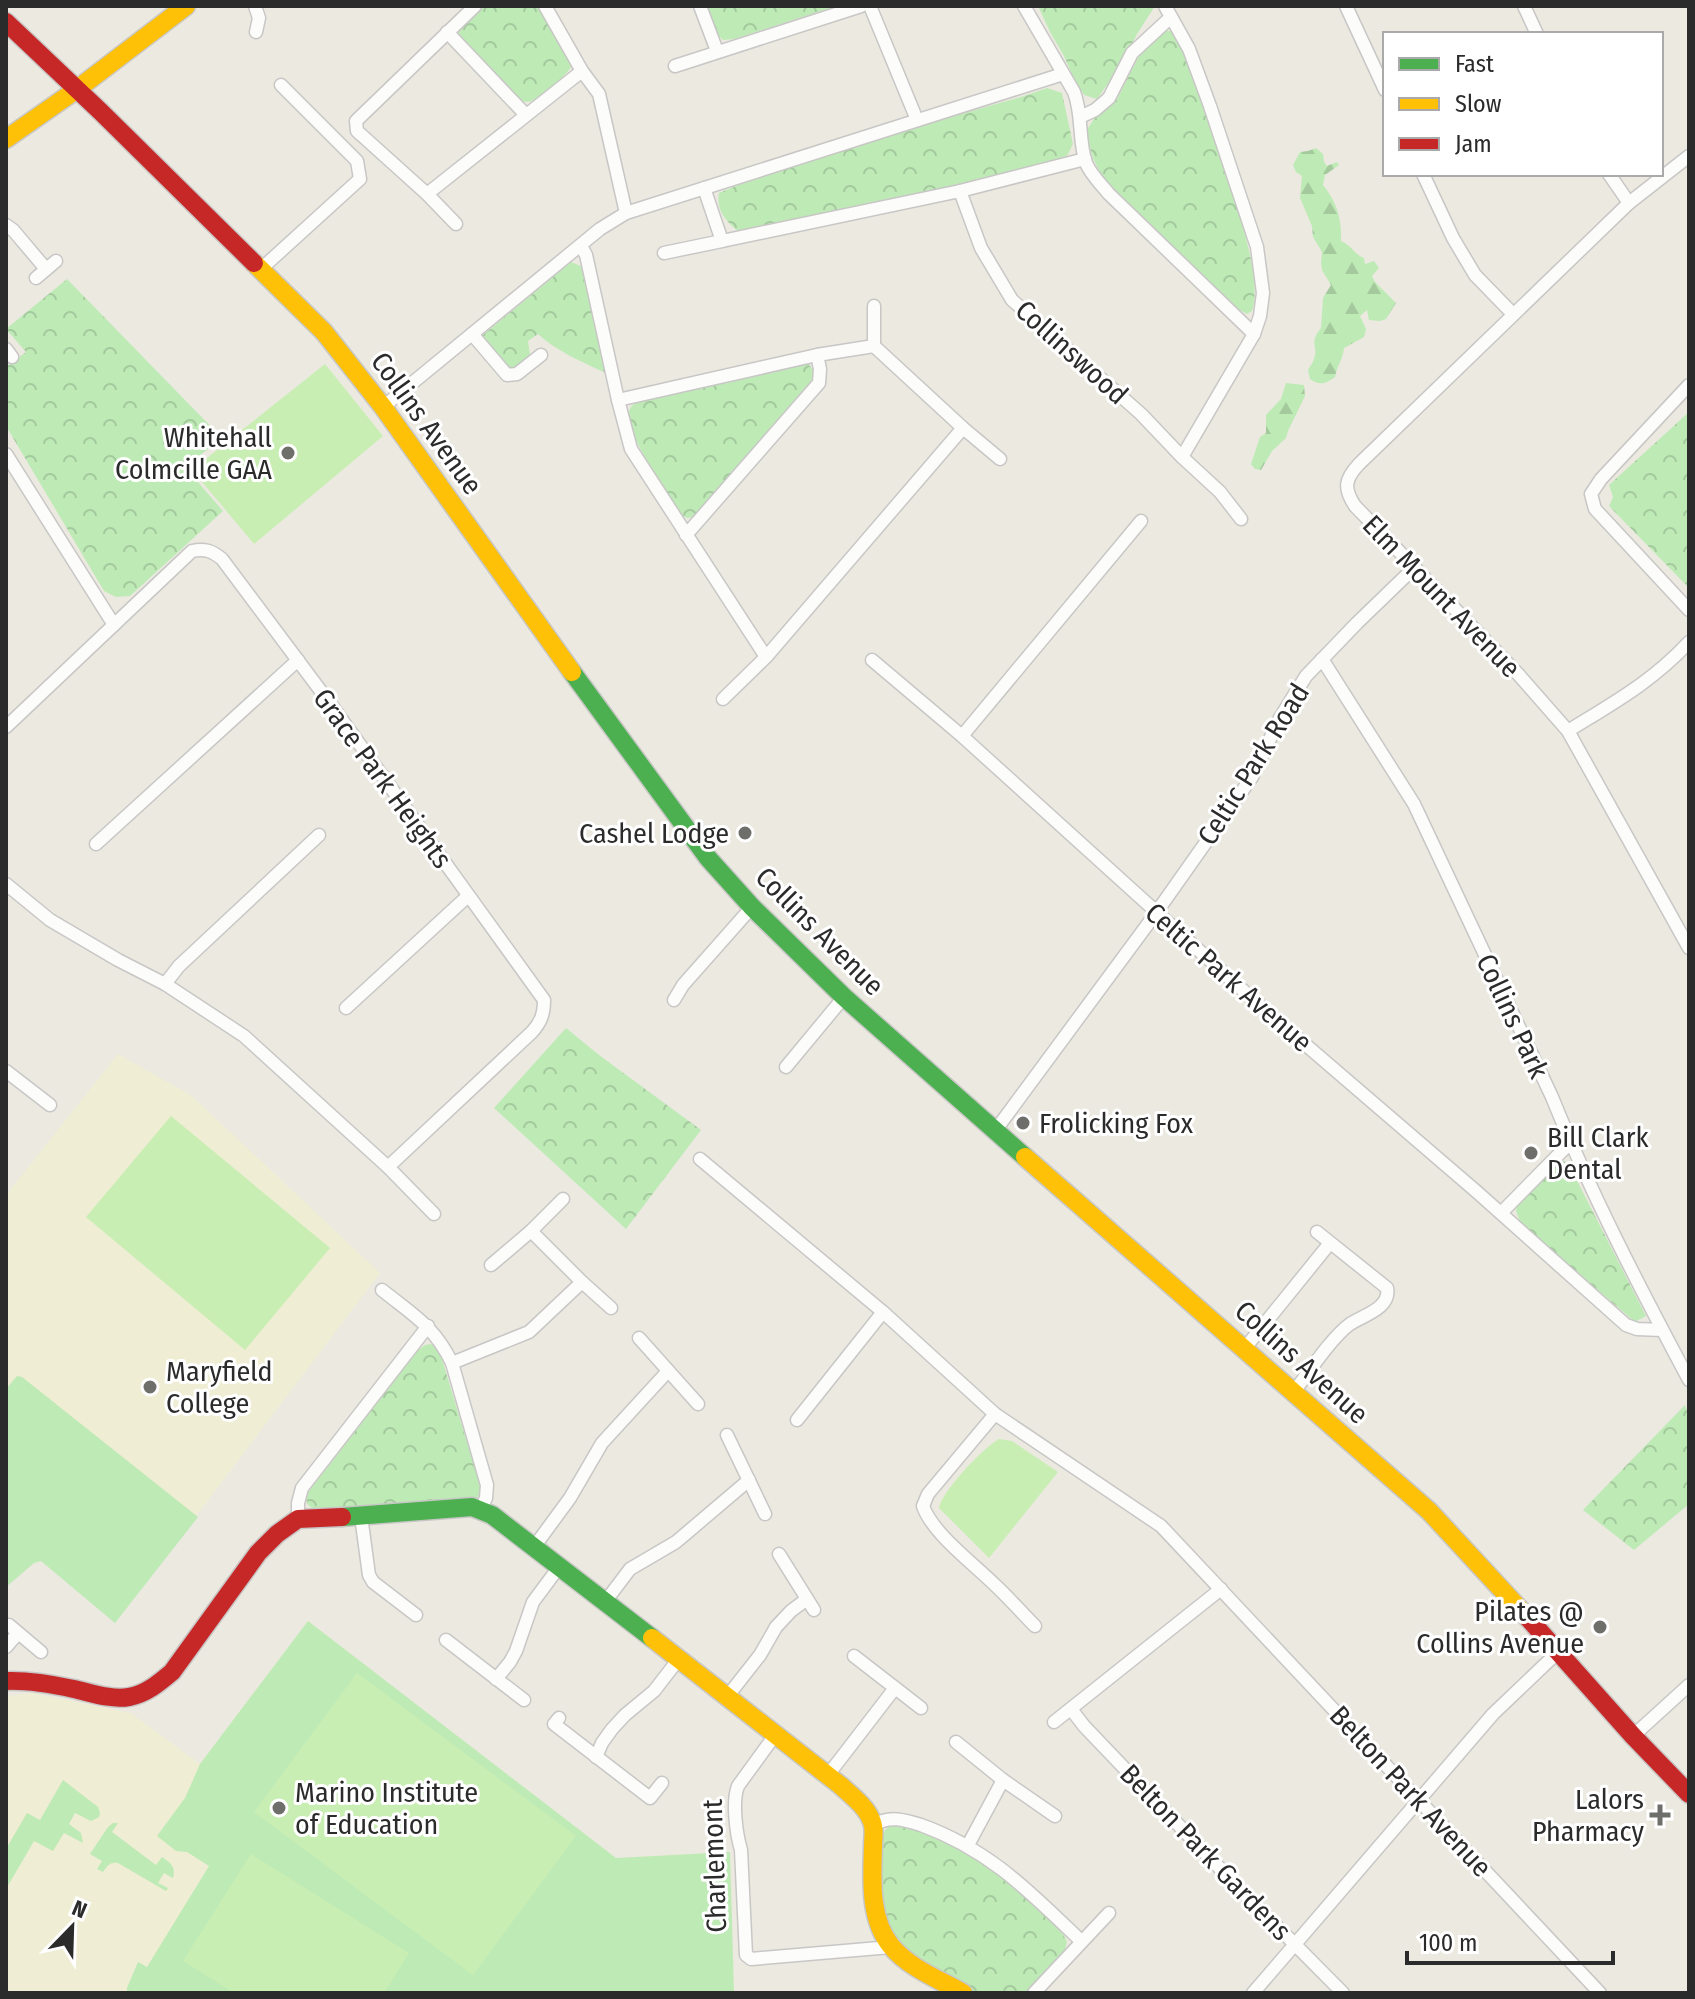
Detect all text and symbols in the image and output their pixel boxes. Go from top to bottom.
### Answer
legend [1383,32,1663,176]
text: Fast [1455,50,1494,78]
text: Slow [1455,90,1502,118]
text: Jam [1455,130,1492,158]
street label: Collinswood [1009,293,1135,411]
street label: Collins Avenue [364,346,489,501]
place label: Whitehall Colmcille GAA [115,421,272,486]
marker: Whitehall Colmcille GAA [279,444,297,462]
street label: Elm Mount Avenue [1356,509,1527,684]
street label: Celtic Park Road [1191,677,1316,851]
street label: Grace Park Heights [306,682,459,874]
place label: Cashel Lodge [579,817,729,850]
marker: Cashel Lodge [736,824,754,842]
street label: Collins Avenue [749,860,891,1002]
street label: Celtic Park Avenue [1139,896,1319,1059]
street label: Collins Park [1469,949,1556,1084]
place label: Frolicking Fox [1039,1107,1194,1140]
marker: Frolicking Fox [1014,1114,1032,1132]
place label: Bill Clark Dental [1547,1121,1649,1186]
marker: Bill Clark Dental [1522,1144,1540,1162]
street label: Collins Avenue [1228,1294,1375,1431]
place label: Maryfield College [166,1355,273,1420]
marker: Maryfield College [141,1378,159,1396]
place label: Pilates @ Collins Avenue [1416,1595,1584,1660]
marker: Pilates @ Collins Avenue [1591,1618,1609,1636]
street label: Belton Park Avenue [1323,1699,1498,1884]
street label: Belton Park Gardens [1113,1757,1298,1947]
place label: Marino Institute of Education [295,1776,478,1841]
place label: Lalors Pharmacy [1532,1783,1645,1848]
street label: Charlemont [696,1798,733,1933]
marker: Marino Institute of Education [270,1799,288,1817]
marker: Lalors Pharmacy [1651,1806,1669,1824]
north arrow [32,1887,112,1967]
text: N [68,1894,91,1924]
scale bar [1407,1915,1613,1965]
text: 100 m [1419,1929,1477,1957]

